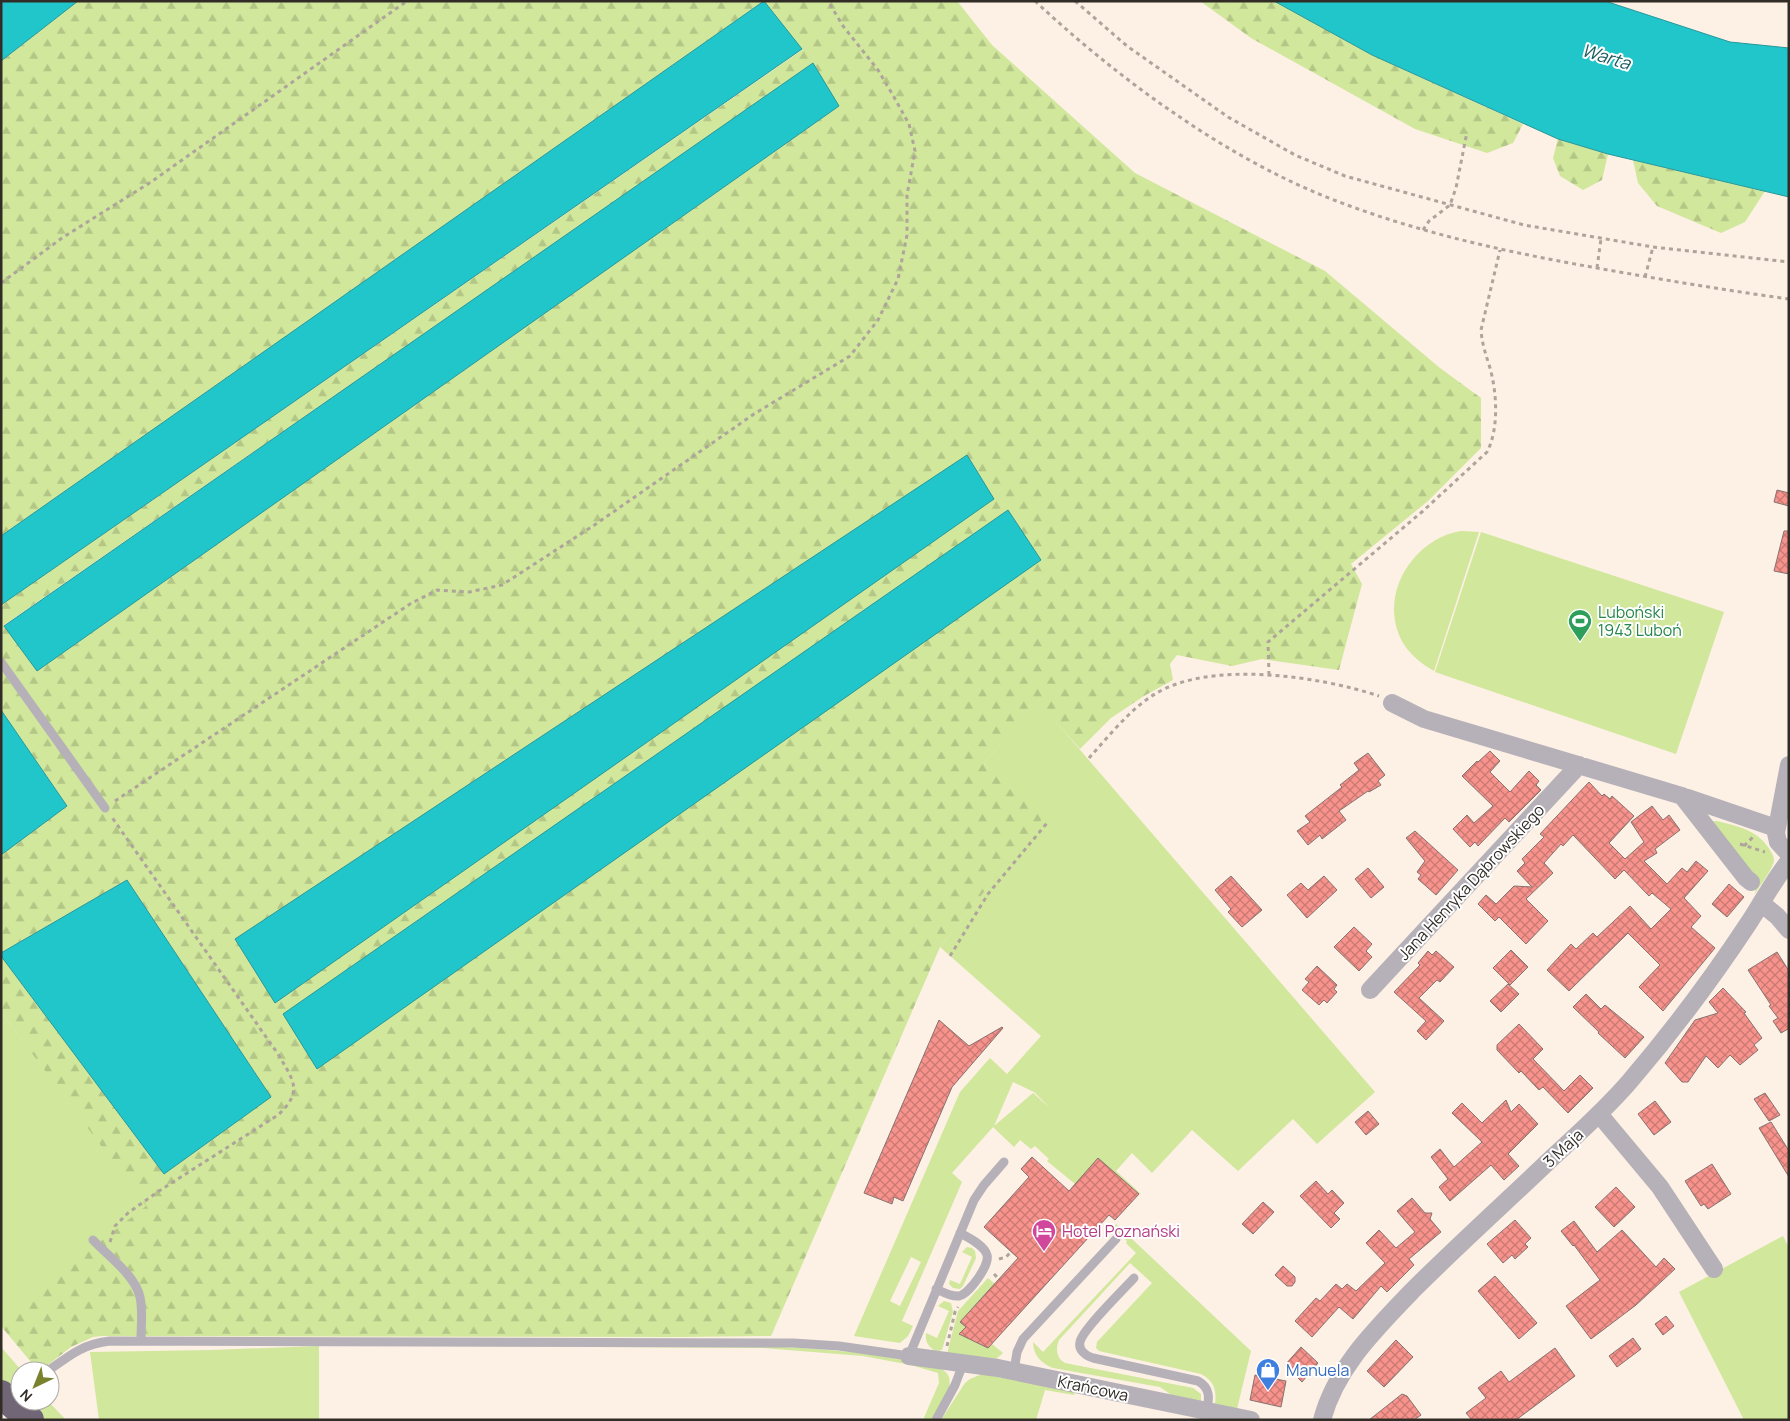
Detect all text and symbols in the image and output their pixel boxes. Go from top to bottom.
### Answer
water label: Warta [1579,37,1635,75]
place label: Luboński 1943 Luboń [1598,601,1682,641]
sports icon: Luboński 1943 Luboń [1567,608,1593,642]
street label: Jana Henryka Dąbrowskiego [1393,799,1549,965]
street label: 3 Maja [1538,1124,1588,1172]
hotel icon: Hotel Poznański [1031,1218,1057,1252]
place label: Hotel Poznański [1062,1220,1180,1242]
shop icon: Manuela [1255,1357,1281,1391]
place label: Manuela [1286,1359,1349,1381]
north arrow [10,1361,60,1411]
street label: Krańcowa [1056,1370,1130,1406]
text: N [16,1385,36,1406]

